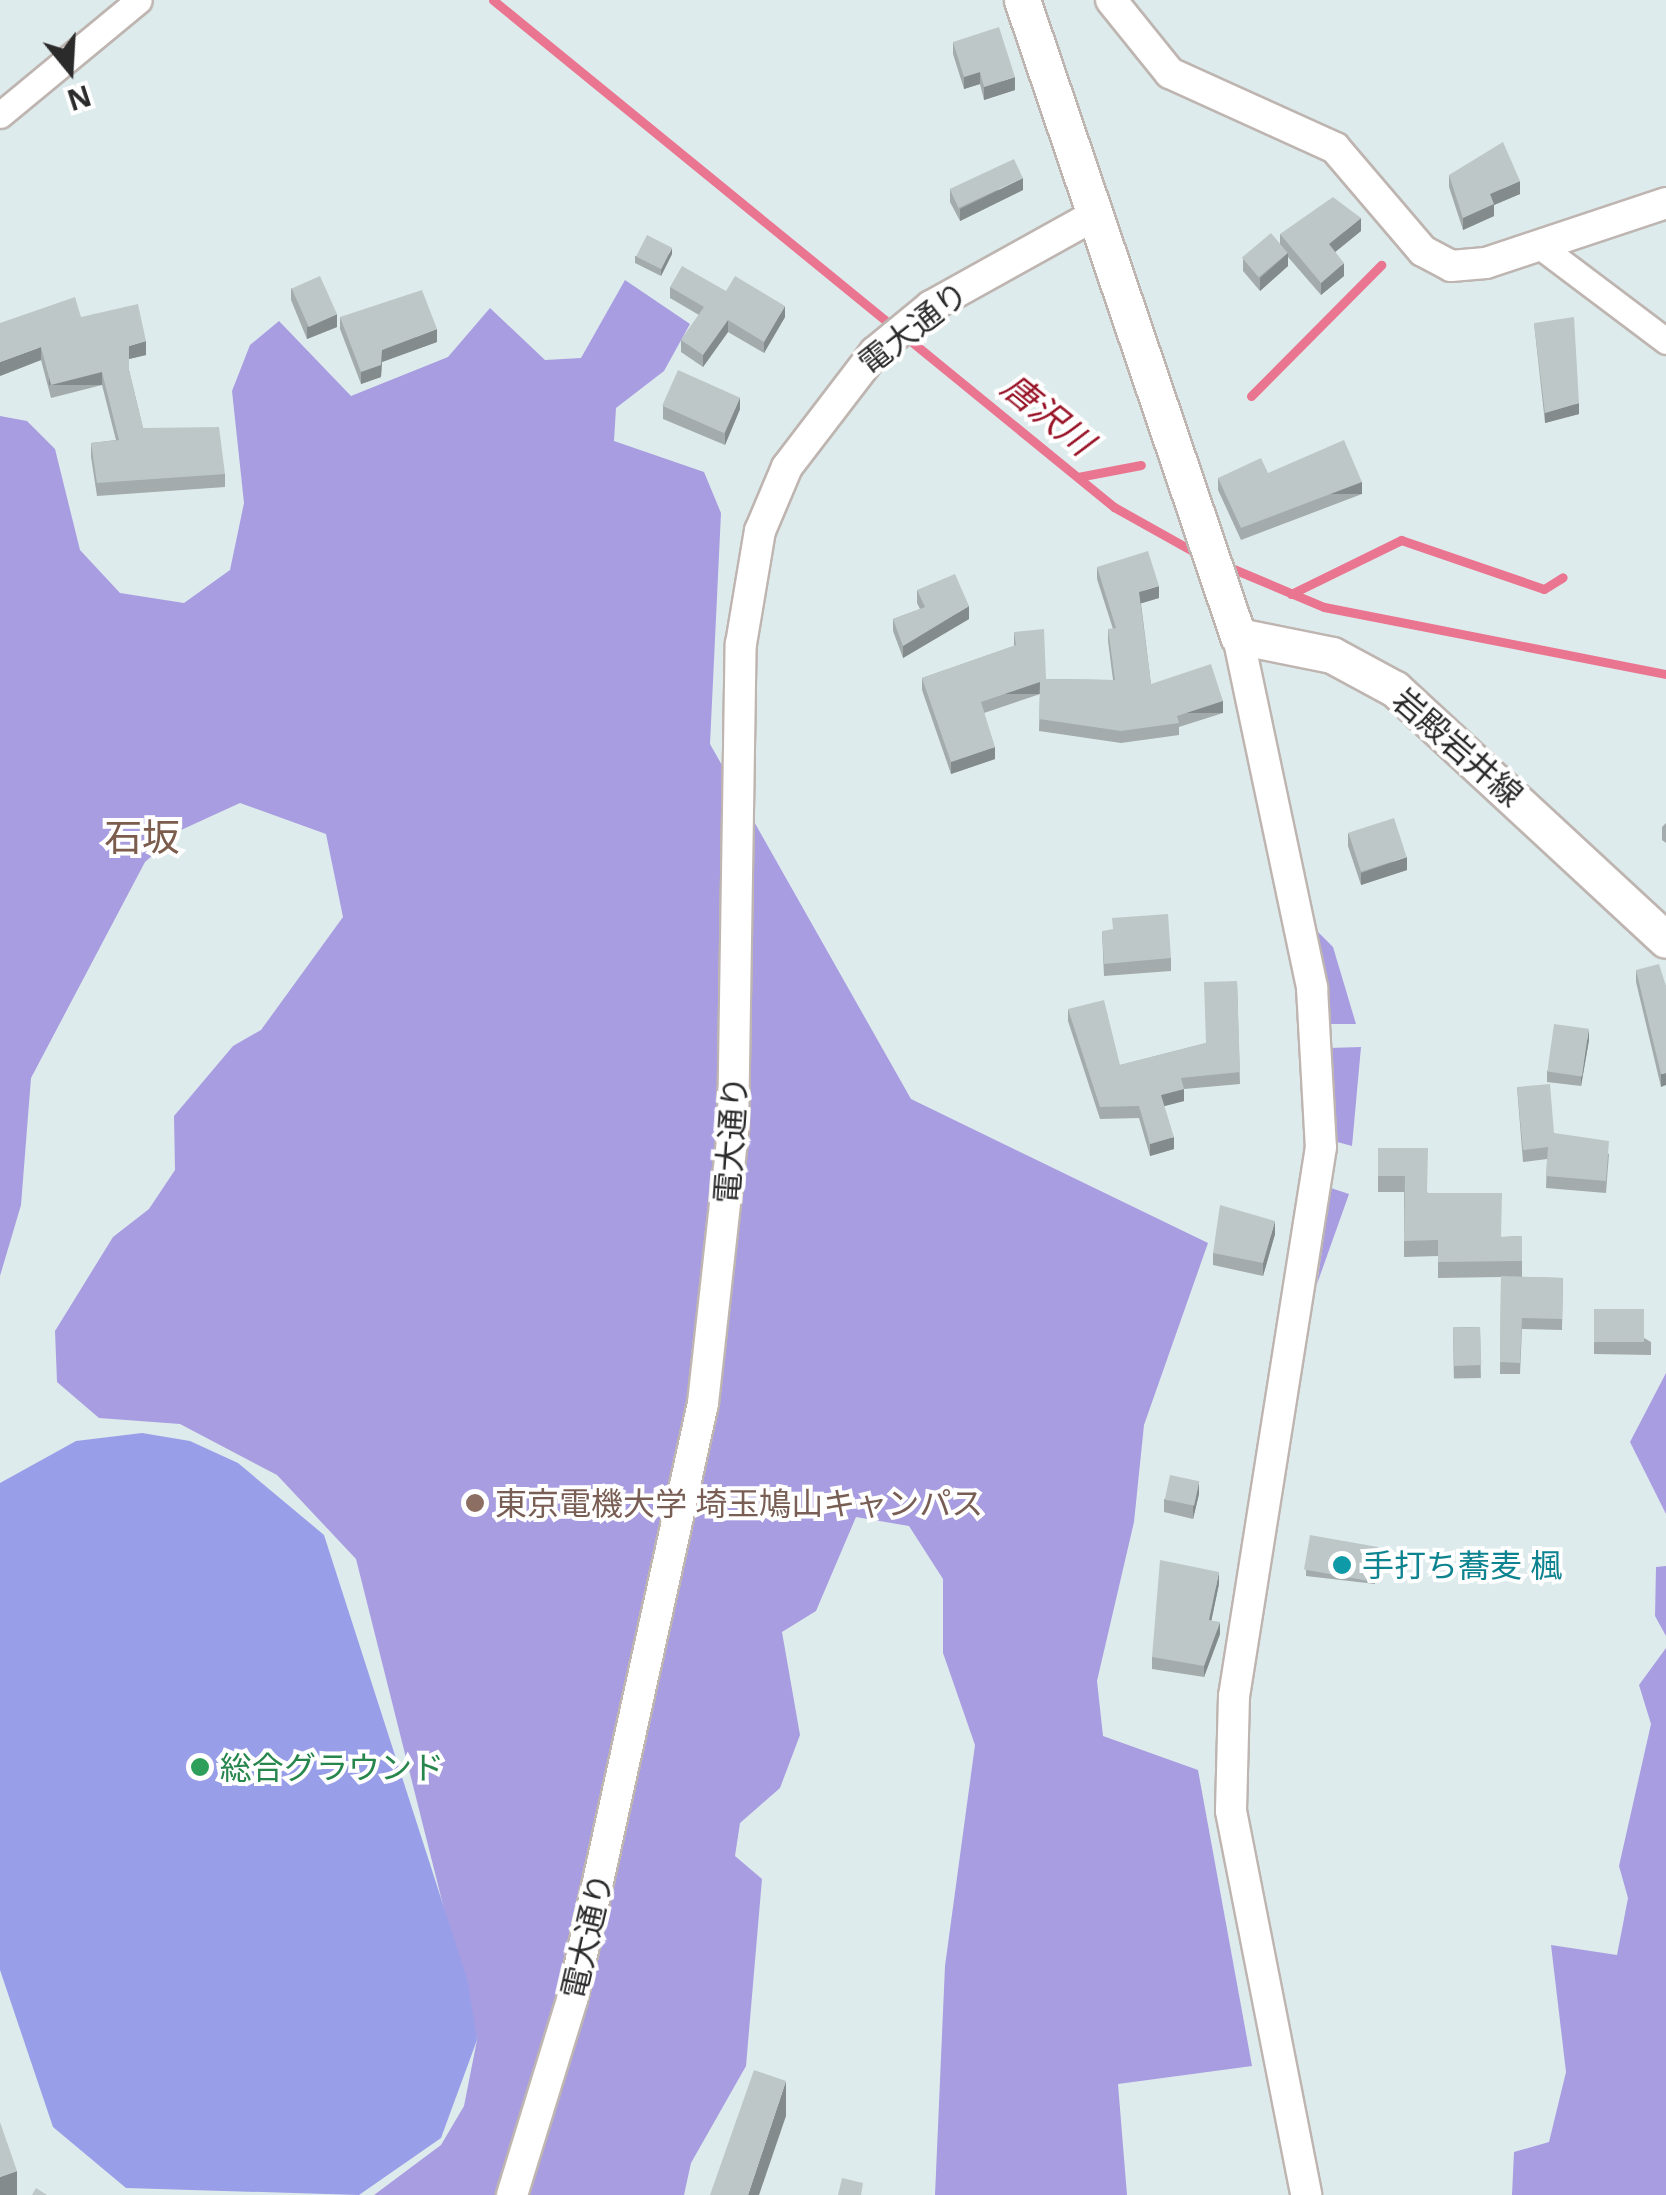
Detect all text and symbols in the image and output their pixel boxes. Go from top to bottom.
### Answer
north arrow [20,20,120,120]
text: N [63,77,96,120]
street label: 電大通り [851,273,975,383]
water label: 唐沢川 [994,365,1102,463]
street label: 岩殿岩井線 [1385,680,1531,814]
district label: 石坂 [104,814,180,860]
street label: 電大通り [707,1075,755,1205]
place label: 東京電機大学 埼玉鳩山キャンパス [495,1484,983,1522]
marker: 東京電機大学 埼玉鳩山キャンパス [464,1492,486,1514]
place label: 手打ち蕎麦 楓 [1362,1546,1562,1584]
marker: 手打ち蕎麦 楓 [1331,1554,1353,1576]
place label: 総合グラウンド [220,1748,444,1786]
marker: 総合グラウンド [189,1756,211,1778]
street label: 電大通り [554,1869,620,2003]

